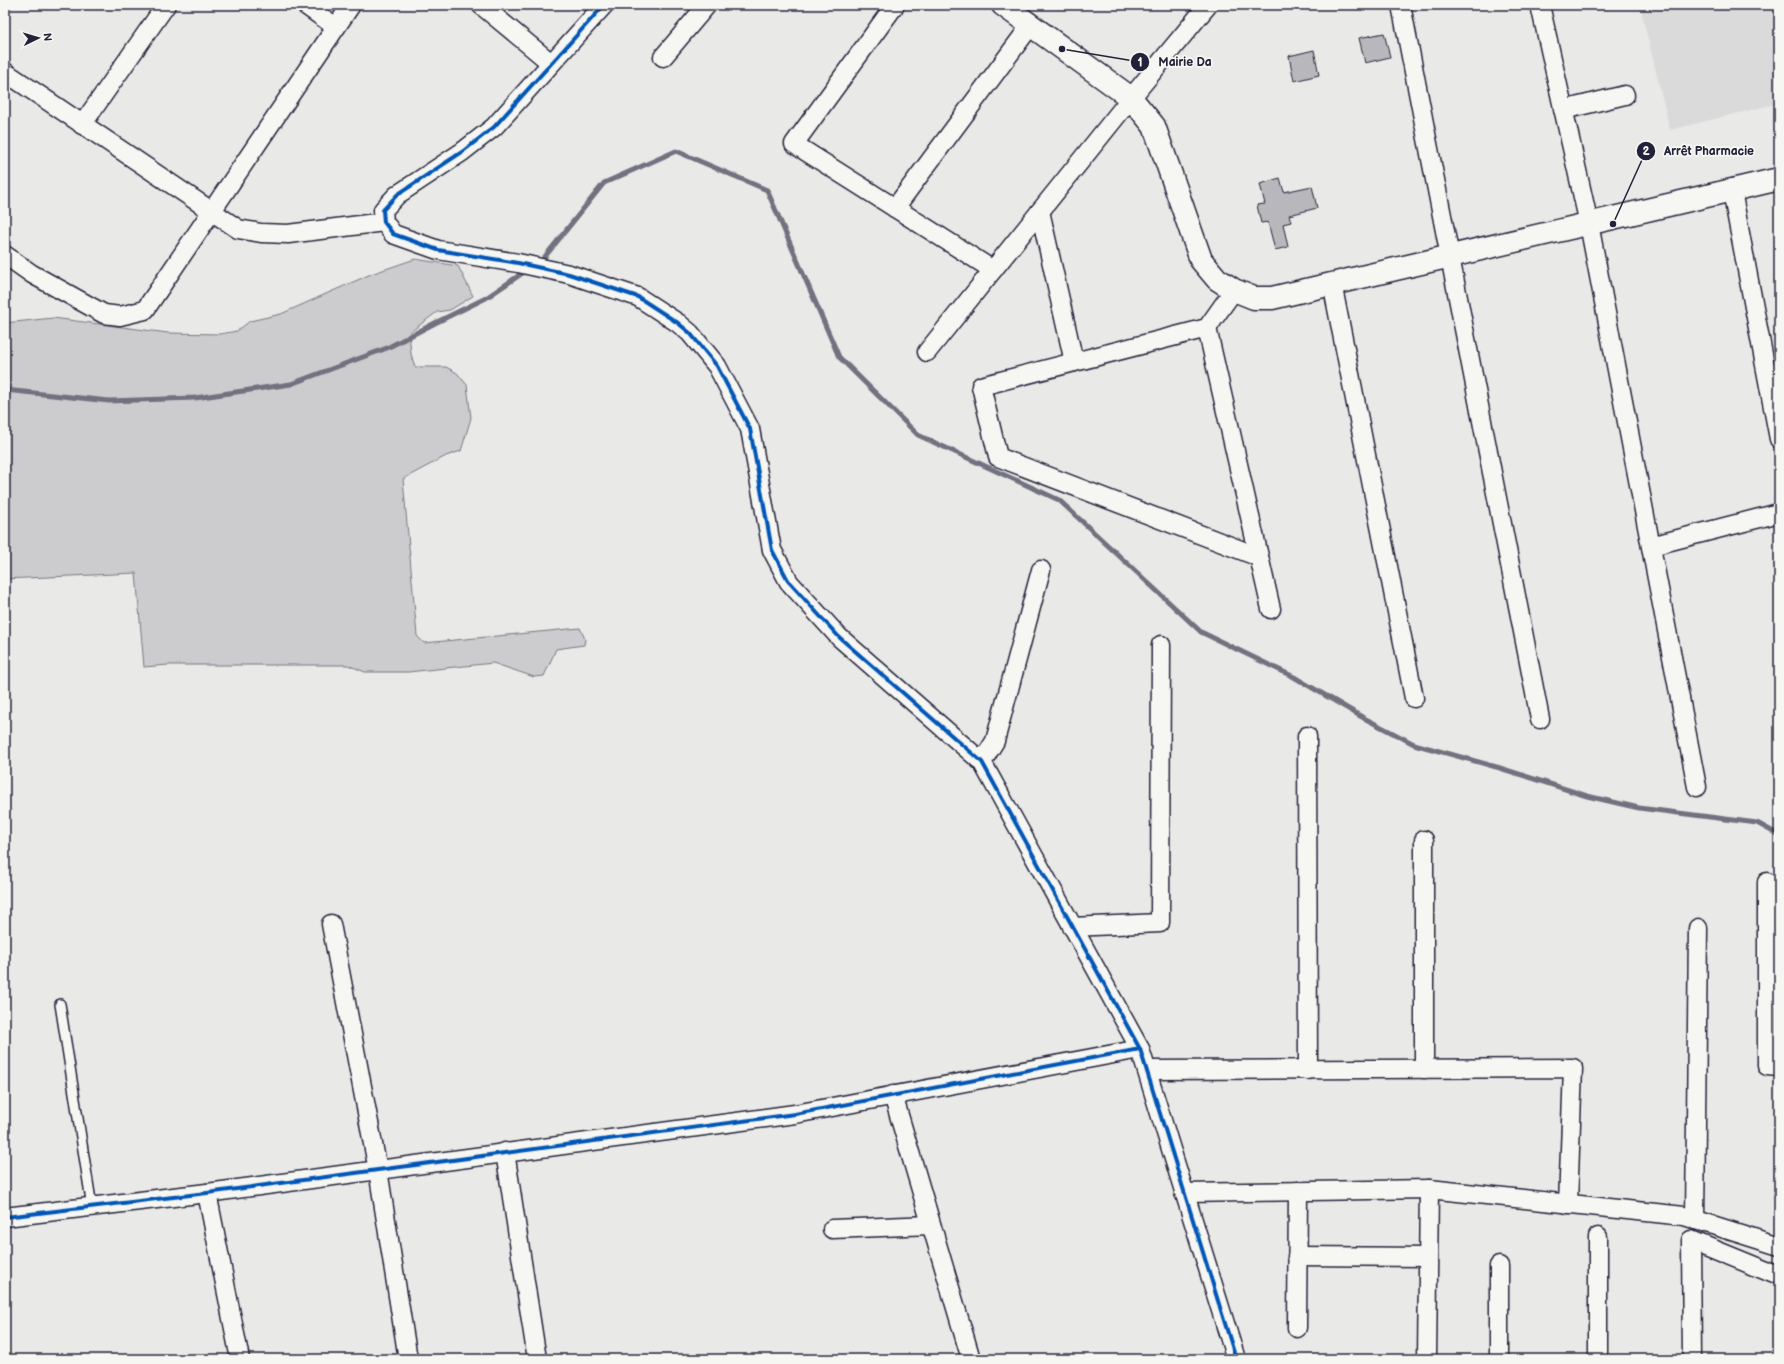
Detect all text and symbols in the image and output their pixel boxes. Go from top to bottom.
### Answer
north arrow [18,18,58,58]
text: N [41,32,54,42]
callout: Mairie Da [1130,50,1220,74]
text: 1 [1137,55,1143,70]
text: Mairie Da [1158,55,1212,70]
callout: Arrêt Pharmacie [1636,139,1762,163]
text: 2 [1642,144,1650,159]
text: Arrêt Pharmacie [1663,144,1754,159]

